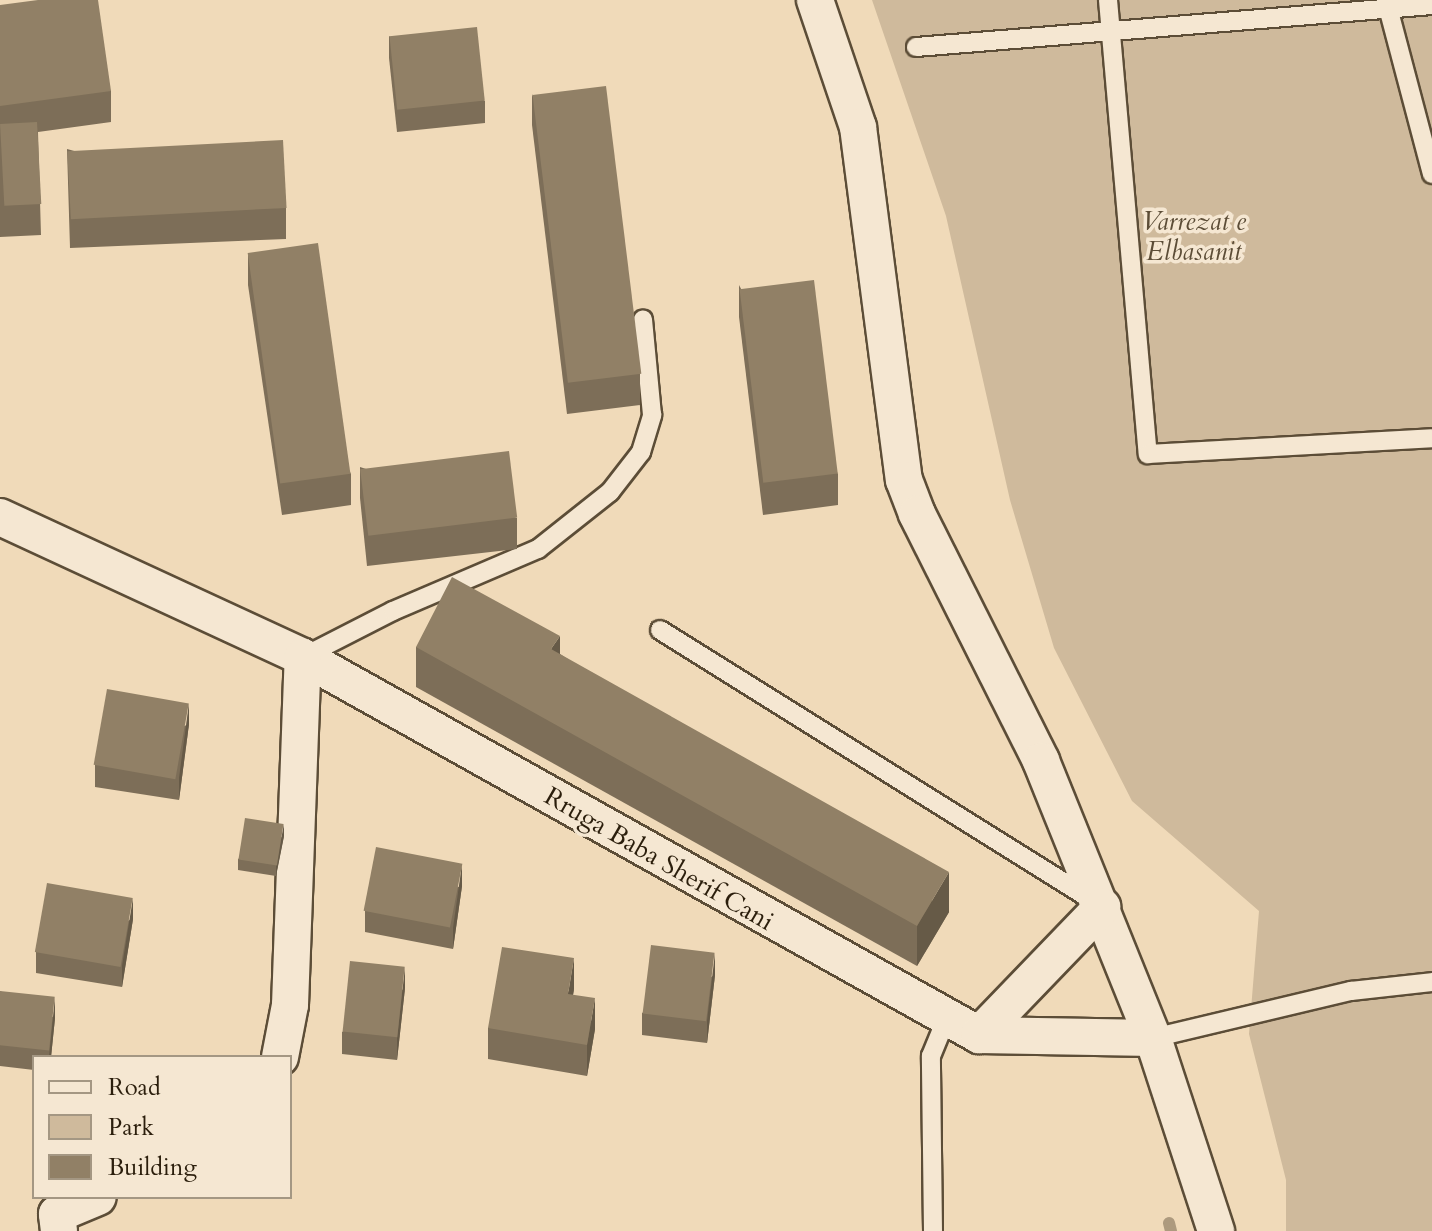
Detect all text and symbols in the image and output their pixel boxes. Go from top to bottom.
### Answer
park label: Varrezat e Elbasanit [1142,206,1246,268]
street label: Rruga Baba Sherif Cani [539,781,779,937]
legend [32,1055,292,1199]
text: Road [108,1071,161,1104]
text: Park [108,1111,154,1144]
text: Building [108,1151,197,1184]

